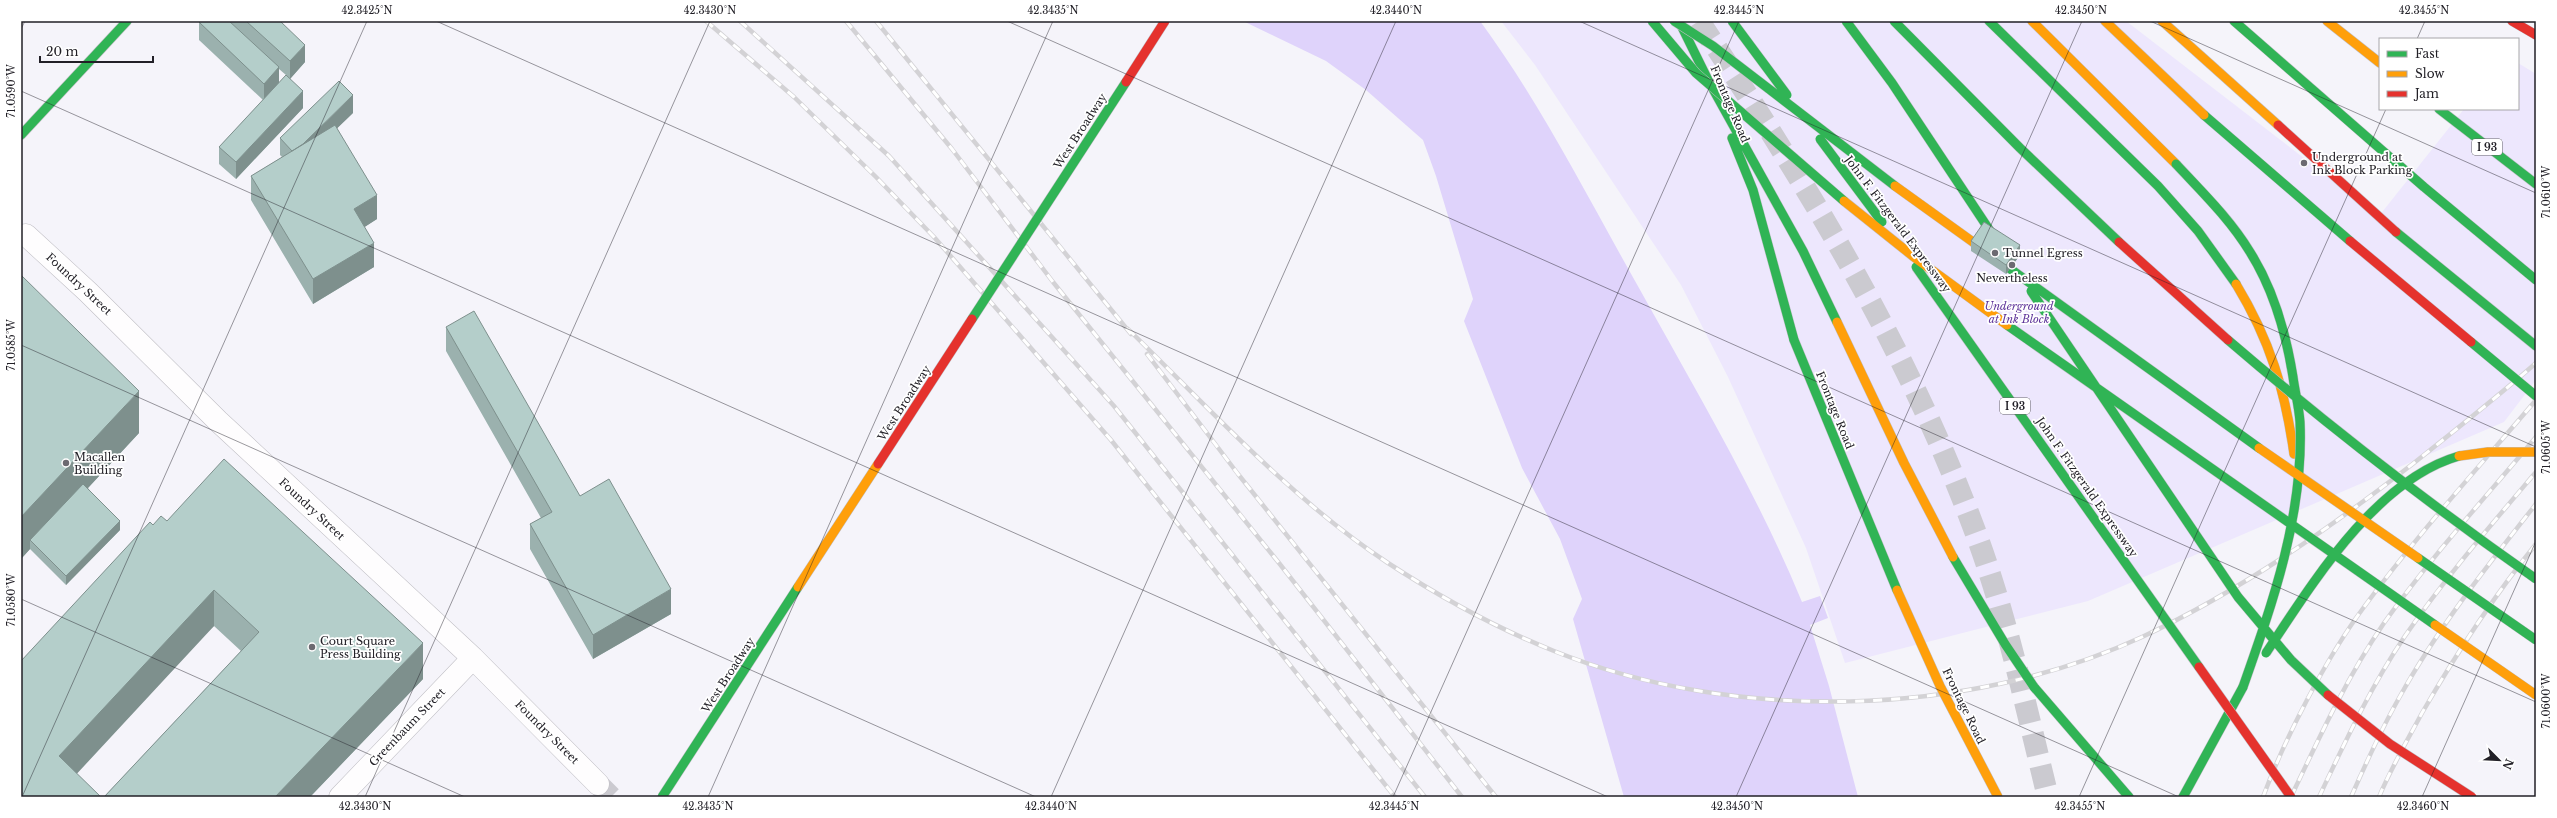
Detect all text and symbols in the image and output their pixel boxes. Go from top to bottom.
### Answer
text: 42.3425°N [342,4,393,17]
text: 42.3430°N [684,4,736,17]
text: 42.3435°N [1028,4,1079,17]
text: 42.3440°N [1370,4,1422,17]
text: 42.3445°N [1714,4,1764,17]
text: 42.3450°N [2055,4,2107,17]
text: 42.3455°N [2399,4,2449,17]
scale bar [40,38,153,64]
legend [2379,38,2519,110]
text: 20 m [46,44,78,59]
text: Fast [2415,46,2440,61]
street label: Frontage Road [1707,63,1753,145]
text: 71.0590°W [5,64,18,118]
text: Slow [2415,66,2445,81]
text: Jam [2413,86,2439,101]
street label: West Broadway [1050,91,1110,172]
road number: I 93 [2472,139,2502,155]
place label: Underground at Ink Block Parking [2312,150,2413,177]
street label: John F. Fitzgerald Expressway [1841,151,1954,295]
marker: Underground at Ink Block Parking [2299,158,2309,168]
text: 71.0610°W [2540,166,2553,218]
place label: Tunnel Egress [2003,246,2083,260]
marker: Tunnel Egress [1990,248,2000,258]
street label: Foundry Street [43,250,115,319]
marker: Nevertheless [2007,260,2017,270]
place label: Nevertheless [1976,271,2048,285]
park label: Underground at Ink Block [1984,299,2054,326]
text: 71.0585°W [5,319,18,371]
street label: West Broadway [874,363,934,444]
street label: Frontage Road [1813,369,1857,451]
road number: I 93 [2000,398,2030,414]
street label: John F. Fitzgerald Expressway [2032,413,2141,560]
text: 71.0605°W [2540,420,2553,474]
place label: Macallen Building [74,450,126,477]
marker: Macallen Building [61,458,71,468]
street label: Foundry Street [276,475,348,544]
text: 71.0580°W [5,573,18,627]
place label: Court Square Press Building [320,634,401,661]
street label: West Broadway [698,635,758,716]
marker: Court Square Press Building [307,642,317,652]
street label: Frontage Road [1940,666,1989,747]
text: 71.0600°W [2540,673,2553,729]
street label: Greenbaum Street [366,684,449,769]
street label: Foundry Street [512,697,582,767]
north arrow [2479,740,2519,780]
text: N [2499,756,2517,772]
text: 42.3430°N [339,800,391,813]
text: 42.3435°N [683,800,734,813]
text: 42.3440°N [1025,800,1077,813]
text: 42.3445°N [1369,800,1419,813]
text: 42.3450°N [1711,800,1763,813]
text: 42.3455°N [2055,800,2105,813]
text: 42.3460°N [2397,800,2449,813]

